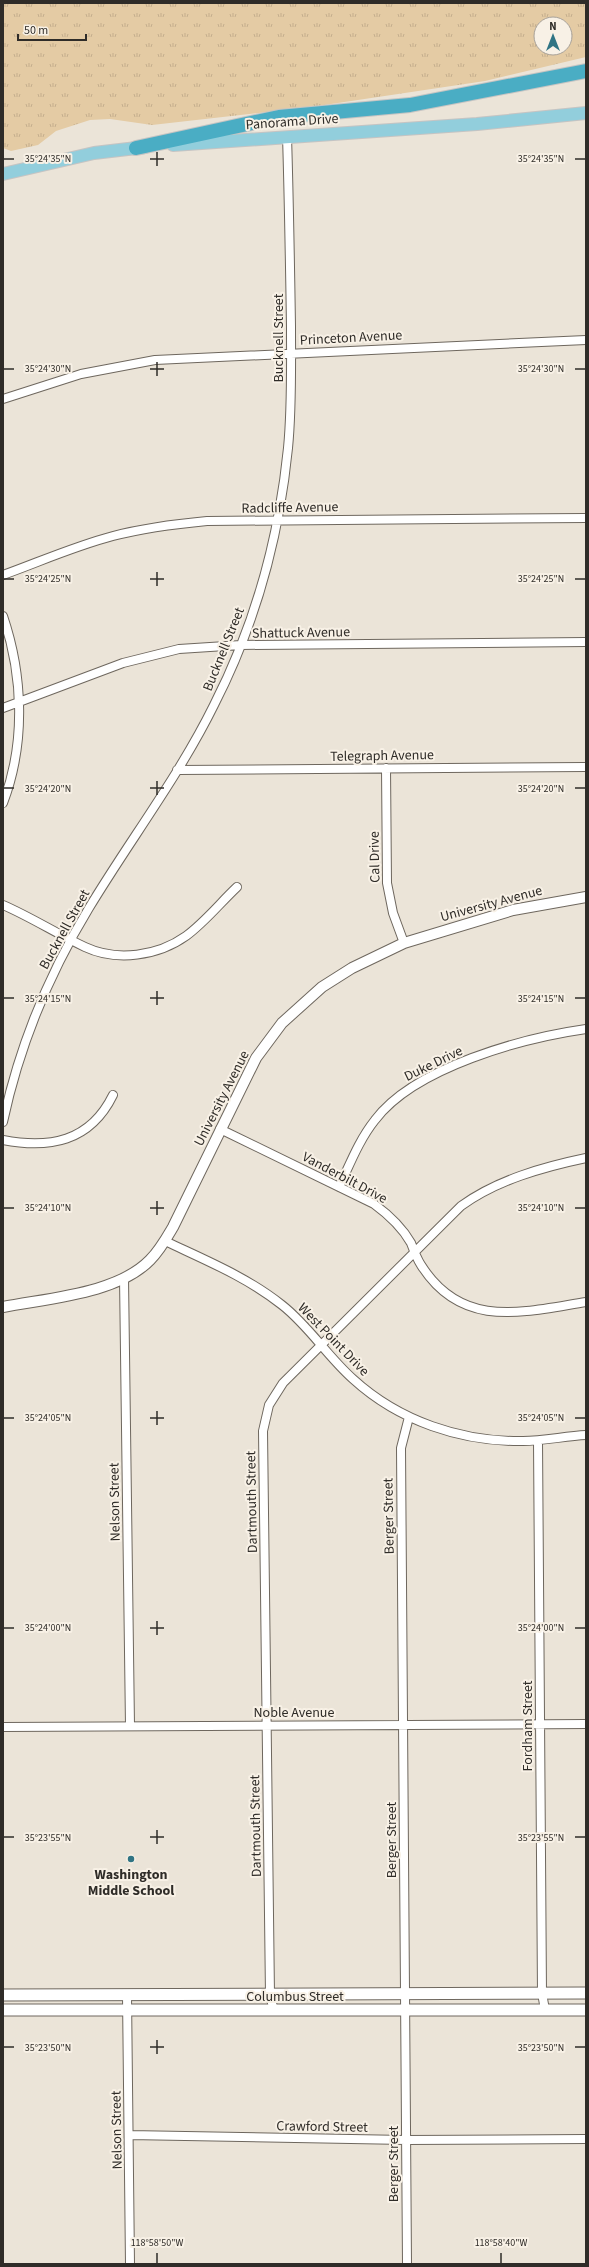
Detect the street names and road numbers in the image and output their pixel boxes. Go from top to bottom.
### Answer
street label: Panorama Drive [245,109,339,135]
street label: Bucknell Street [269,293,289,382]
street label: Princeton Avenue [299,325,403,351]
street label: Radcliffe Avenue [241,497,339,519]
street label: Bucknell Street [198,604,250,694]
street label: Shattuck Avenue [252,622,350,644]
street label: Telegraph Avenue [330,745,434,767]
street label: Cal Drive [365,831,385,883]
street label: University Avenue [438,881,545,927]
street label: Bucknell Street [35,886,95,973]
street label: Duke Drive [401,1041,466,1087]
street label: University Avenue [189,1047,255,1150]
street label: Vanderbilt Drive [298,1147,391,1209]
street label: West Point Drive [293,1298,374,1381]
street label: Dartmouth Street [241,1450,263,1553]
street label: Nelson Street [104,1462,126,1541]
street label: Berger Street [378,1477,400,1554]
street label: Fordham Street [518,1680,538,1771]
street label: Noble Avenue [254,1703,334,1723]
street label: Dartmouth Street [245,1774,267,1877]
street label: Berger Street [382,1802,402,1878]
street label: Columbus Street [246,1987,344,2007]
street label: Nelson Street [106,2090,128,2169]
street label: Crawford Street [276,2116,368,2138]
street label: Berger Street [384,2126,404,2202]

